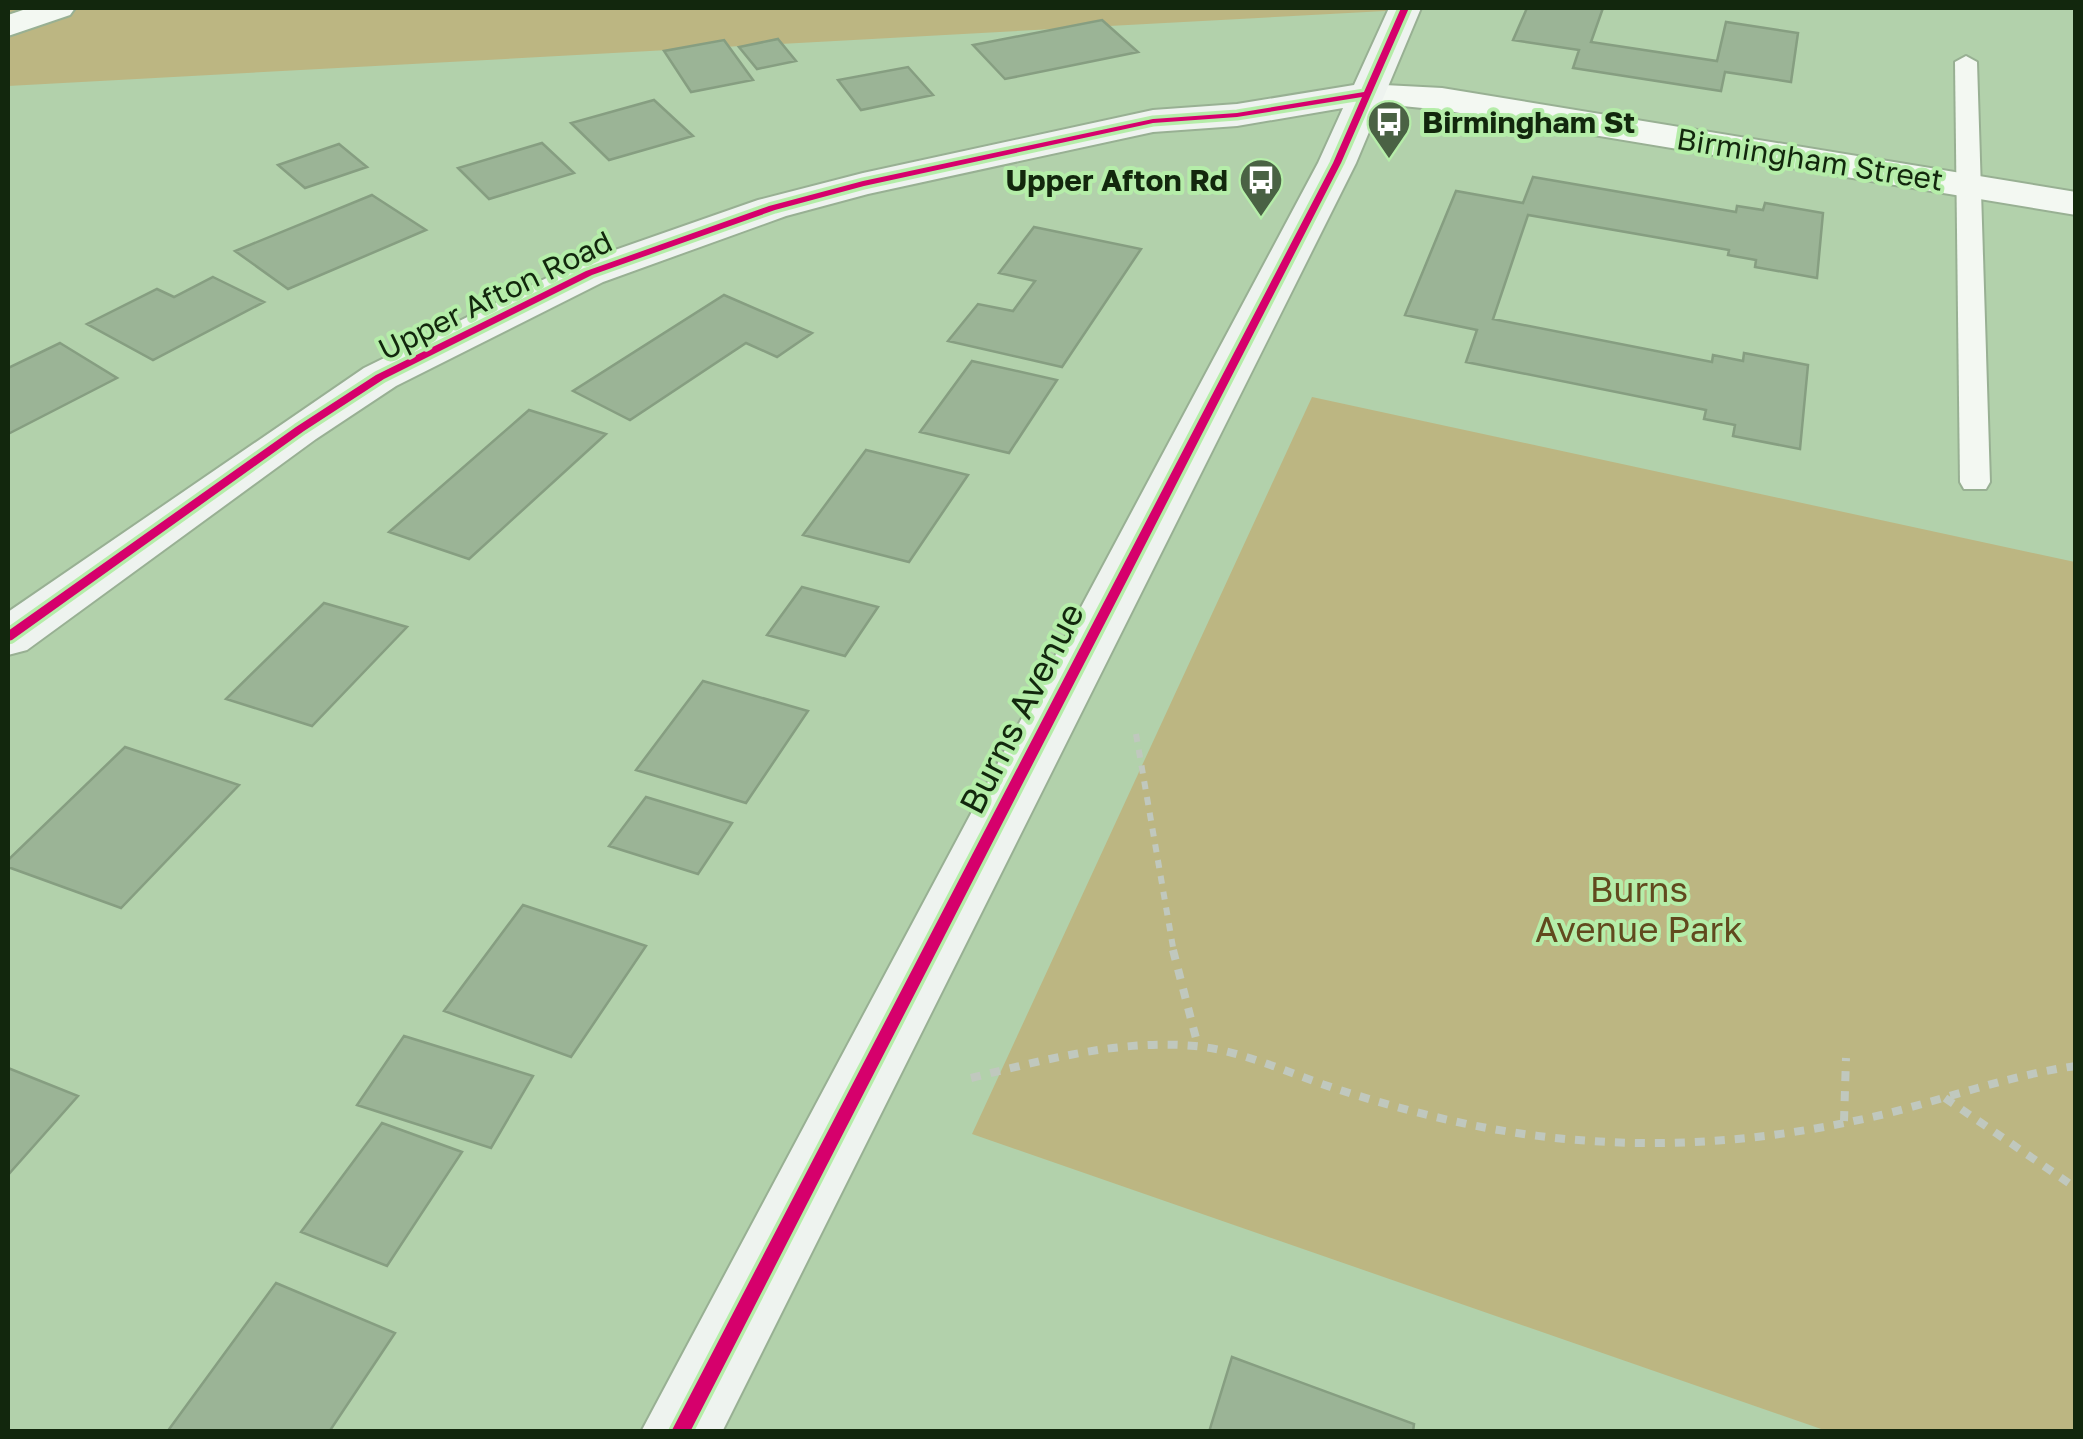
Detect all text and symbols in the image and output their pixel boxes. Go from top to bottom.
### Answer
bus stop icon: Birmingham St [1366,99,1412,160]
place label: Birmingham St [1422,104,1635,140]
street label: Birmingham Street [1674,120,1946,198]
bus stop icon: Upper Afton Rd [1238,157,1284,218]
place label: Upper Afton Rd [1005,162,1228,198]
street label: Upper Afton Road [372,223,618,367]
street label: Burns Avenue [950,596,1092,820]
park label: Burns Avenue Park [1535,868,1743,950]

